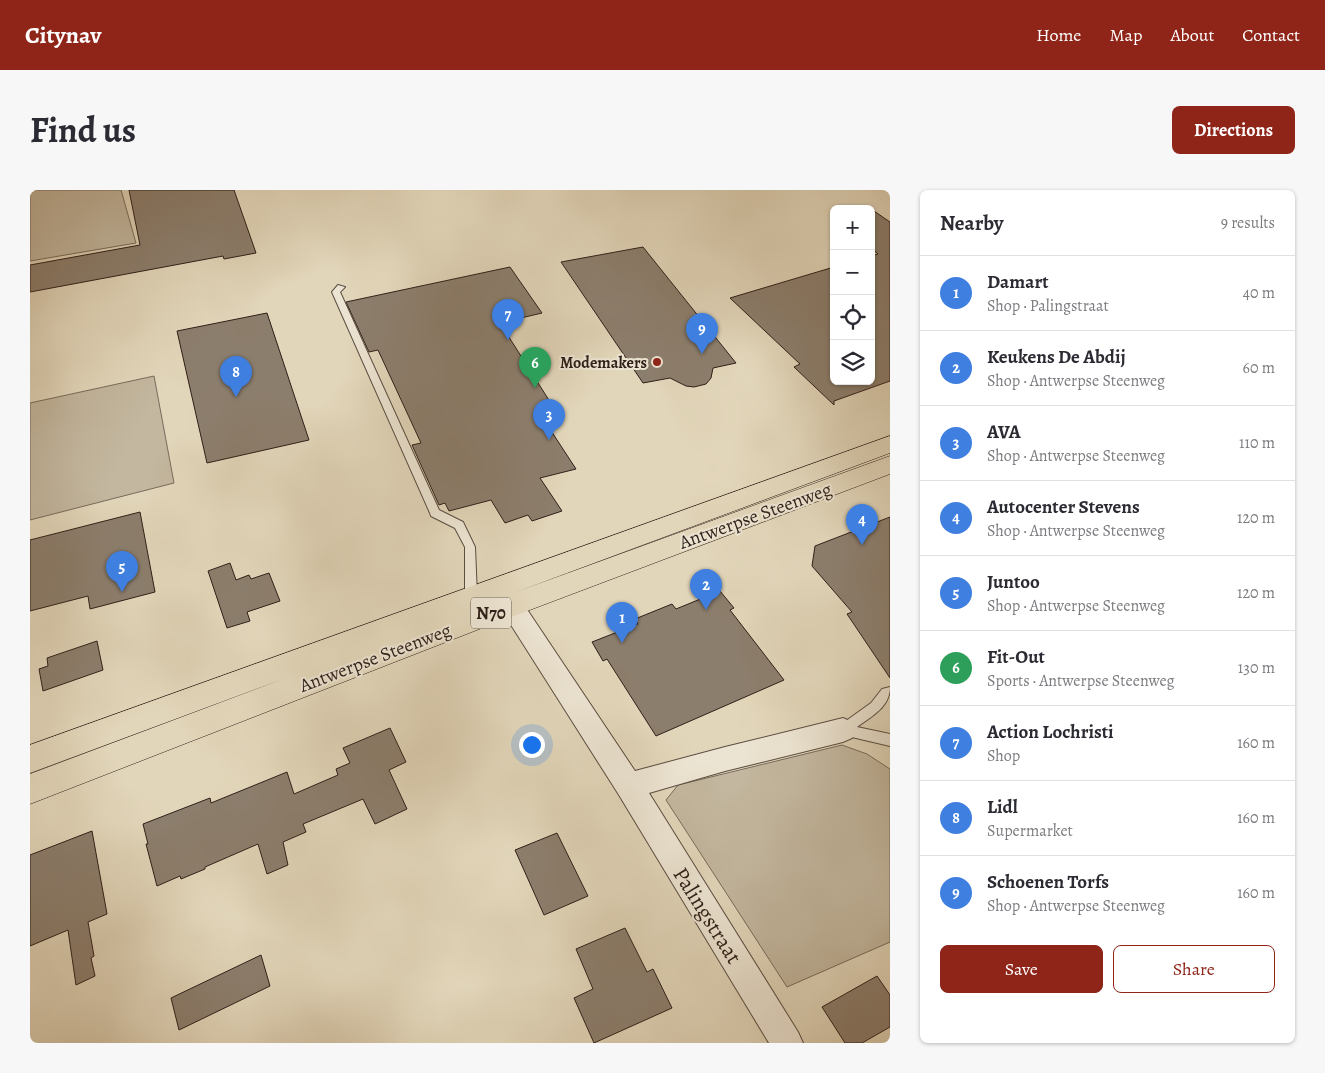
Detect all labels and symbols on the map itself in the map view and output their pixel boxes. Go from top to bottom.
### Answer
pin: 7 [492,299,524,340]
pin: 9 [686,313,718,354]
pin: 6 [519,347,551,388]
place label: Modemakers [560,352,647,374]
pin: 8 [220,356,252,397]
marker: Modemakers [651,356,663,368]
pin: 3 [533,399,565,440]
street label: Antwerpse Steenweg [675,476,836,556]
pin: 4 [846,504,878,545]
pin: 5 [106,551,138,592]
pin: 2 [690,569,722,610]
road number: N70 [471,598,511,628]
pin: 1 [606,602,638,643]
street label: Antwerpse Steenweg [295,617,455,699]
your location [519,732,545,758]
street label: Palingstraat [666,862,749,970]

